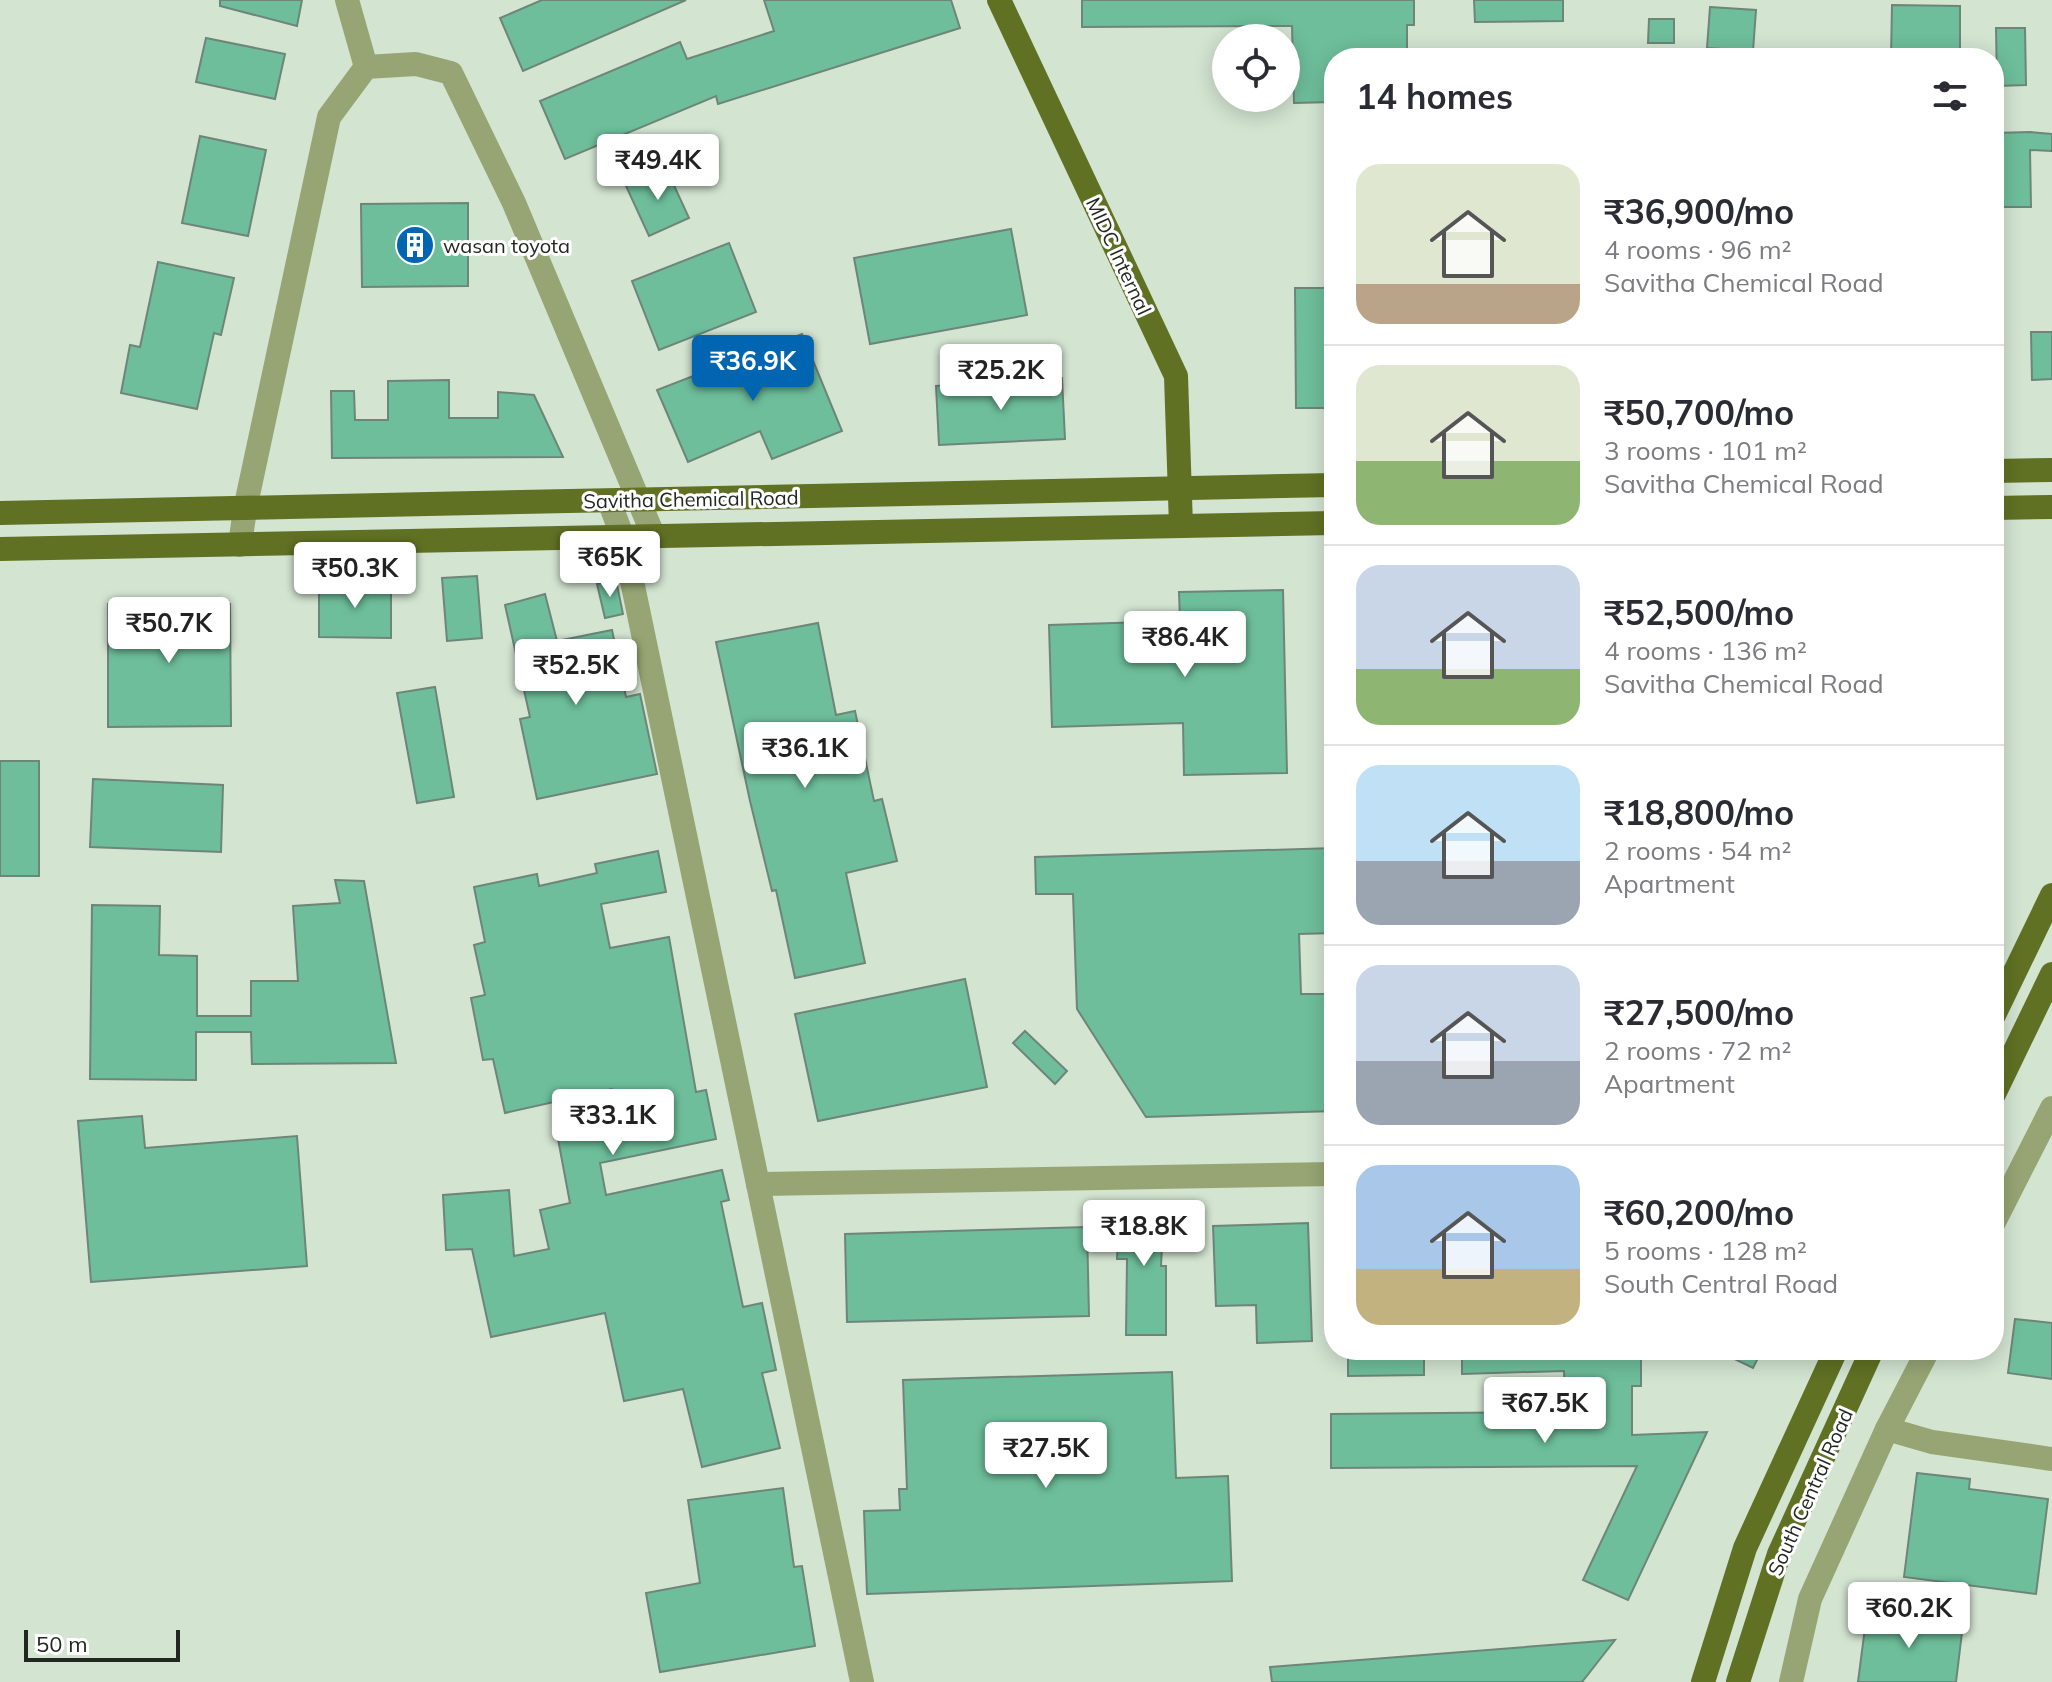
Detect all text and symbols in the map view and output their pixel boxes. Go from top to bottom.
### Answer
map controls [1212,24,1300,112]
button: locate [1212,24,1300,112]
icon: filters [1928,74,1972,118]
text: 14 homes [1356,75,1513,118]
pin: ₹49.4K [593,134,723,202]
text: ₹49.4K [615,143,701,176]
text: ₹36,900/mo [1604,190,1794,233]
street label: MIDC Internal [1081,193,1157,319]
icon: home [1420,196,1516,292]
building icon: wasan toyota [394,224,436,266]
place label: wasan toyota [443,233,570,258]
text: 4 rooms · 96 m² [1604,233,1791,266]
text: Savitha Chemical Road [1604,266,1884,299]
pin: ₹36.9K [688,335,818,403]
text: ₹36.9K [710,344,796,377]
pin: ₹25.2K [936,344,1066,412]
text: ₹25.2K [958,353,1044,386]
text: ₹50,700/mo [1604,391,1794,434]
icon: home [1420,397,1516,493]
text: 3 rooms · 101 m² [1604,434,1807,467]
text: Savitha Chemical Road [1604,467,1884,500]
street label: Savitha Chemical Road [583,485,799,513]
pin: ₹65K [563,531,657,599]
text: ₹65K [578,540,642,573]
pin: ₹50.3K [290,542,420,610]
text: ₹50.3K [312,551,398,584]
text: ₹52,500/mo [1604,591,1794,634]
pin: ₹50.7K [104,597,234,665]
icon: home [1420,597,1516,693]
text: ₹50.7K [126,606,212,639]
pin: ₹86.4K [1120,611,1250,679]
text: ₹86.4K [1142,620,1228,653]
text: 4 rooms · 136 m² [1604,634,1807,667]
pin: ₹52.5K [511,639,641,707]
text: ₹52.5K [533,648,619,681]
text: Savitha Chemical Road [1604,667,1884,700]
pin: ₹36.1K [740,722,870,790]
text: ₹36.1K [762,731,848,764]
text: ₹18,800/mo [1604,791,1794,834]
icon: home [1420,797,1516,893]
text: 2 rooms · 54 m² [1604,834,1791,867]
text: Apartment [1604,867,1735,900]
text: ₹27,500/mo [1604,991,1794,1034]
icon: home [1420,997,1516,1093]
text: 2 rooms · 72 m² [1604,1034,1791,1067]
text: Apartment [1604,1067,1735,1100]
pin: ₹33.1K [548,1089,678,1157]
text: ₹33.1K [570,1098,656,1131]
text: ₹60,200/mo [1604,1191,1794,1234]
icon: home [1420,1197,1516,1293]
pin: ₹18.8K [1079,1200,1209,1268]
text: ₹18.8K [1101,1209,1187,1242]
text: 5 rooms · 128 m² [1604,1234,1807,1267]
text: South Central Road [1604,1267,1838,1300]
pin: ₹67.5K [1480,1377,1610,1445]
text: ₹67.5K [1502,1386,1588,1419]
street label: South Central Road [1762,1405,1858,1579]
pin: ₹27.5K [981,1422,1111,1490]
text: ₹27.5K [1003,1431,1089,1464]
pin: ₹60.2K [1844,1582,1974,1650]
text: ₹60.2K [1866,1591,1952,1624]
scale bar [24,1626,180,1662]
text: 50 m [36,1630,87,1658]

